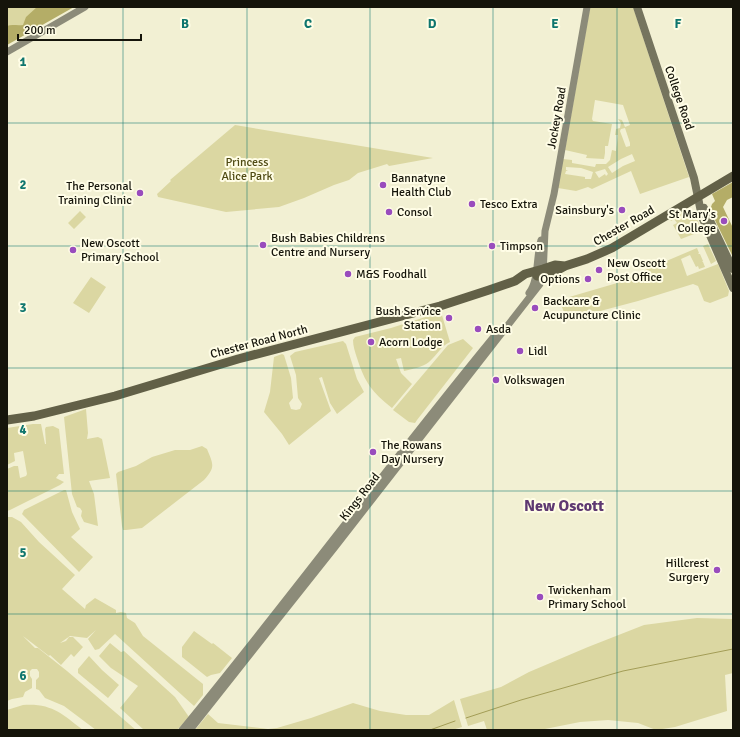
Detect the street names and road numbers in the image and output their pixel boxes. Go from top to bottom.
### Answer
street label: College Road [661,64,697,132]
street label: Jockey Road [544,86,570,150]
street label: Chester Road [591,203,657,249]
street label: Chester Road North [209,322,309,362]
street label: Kings Road [337,470,383,524]

